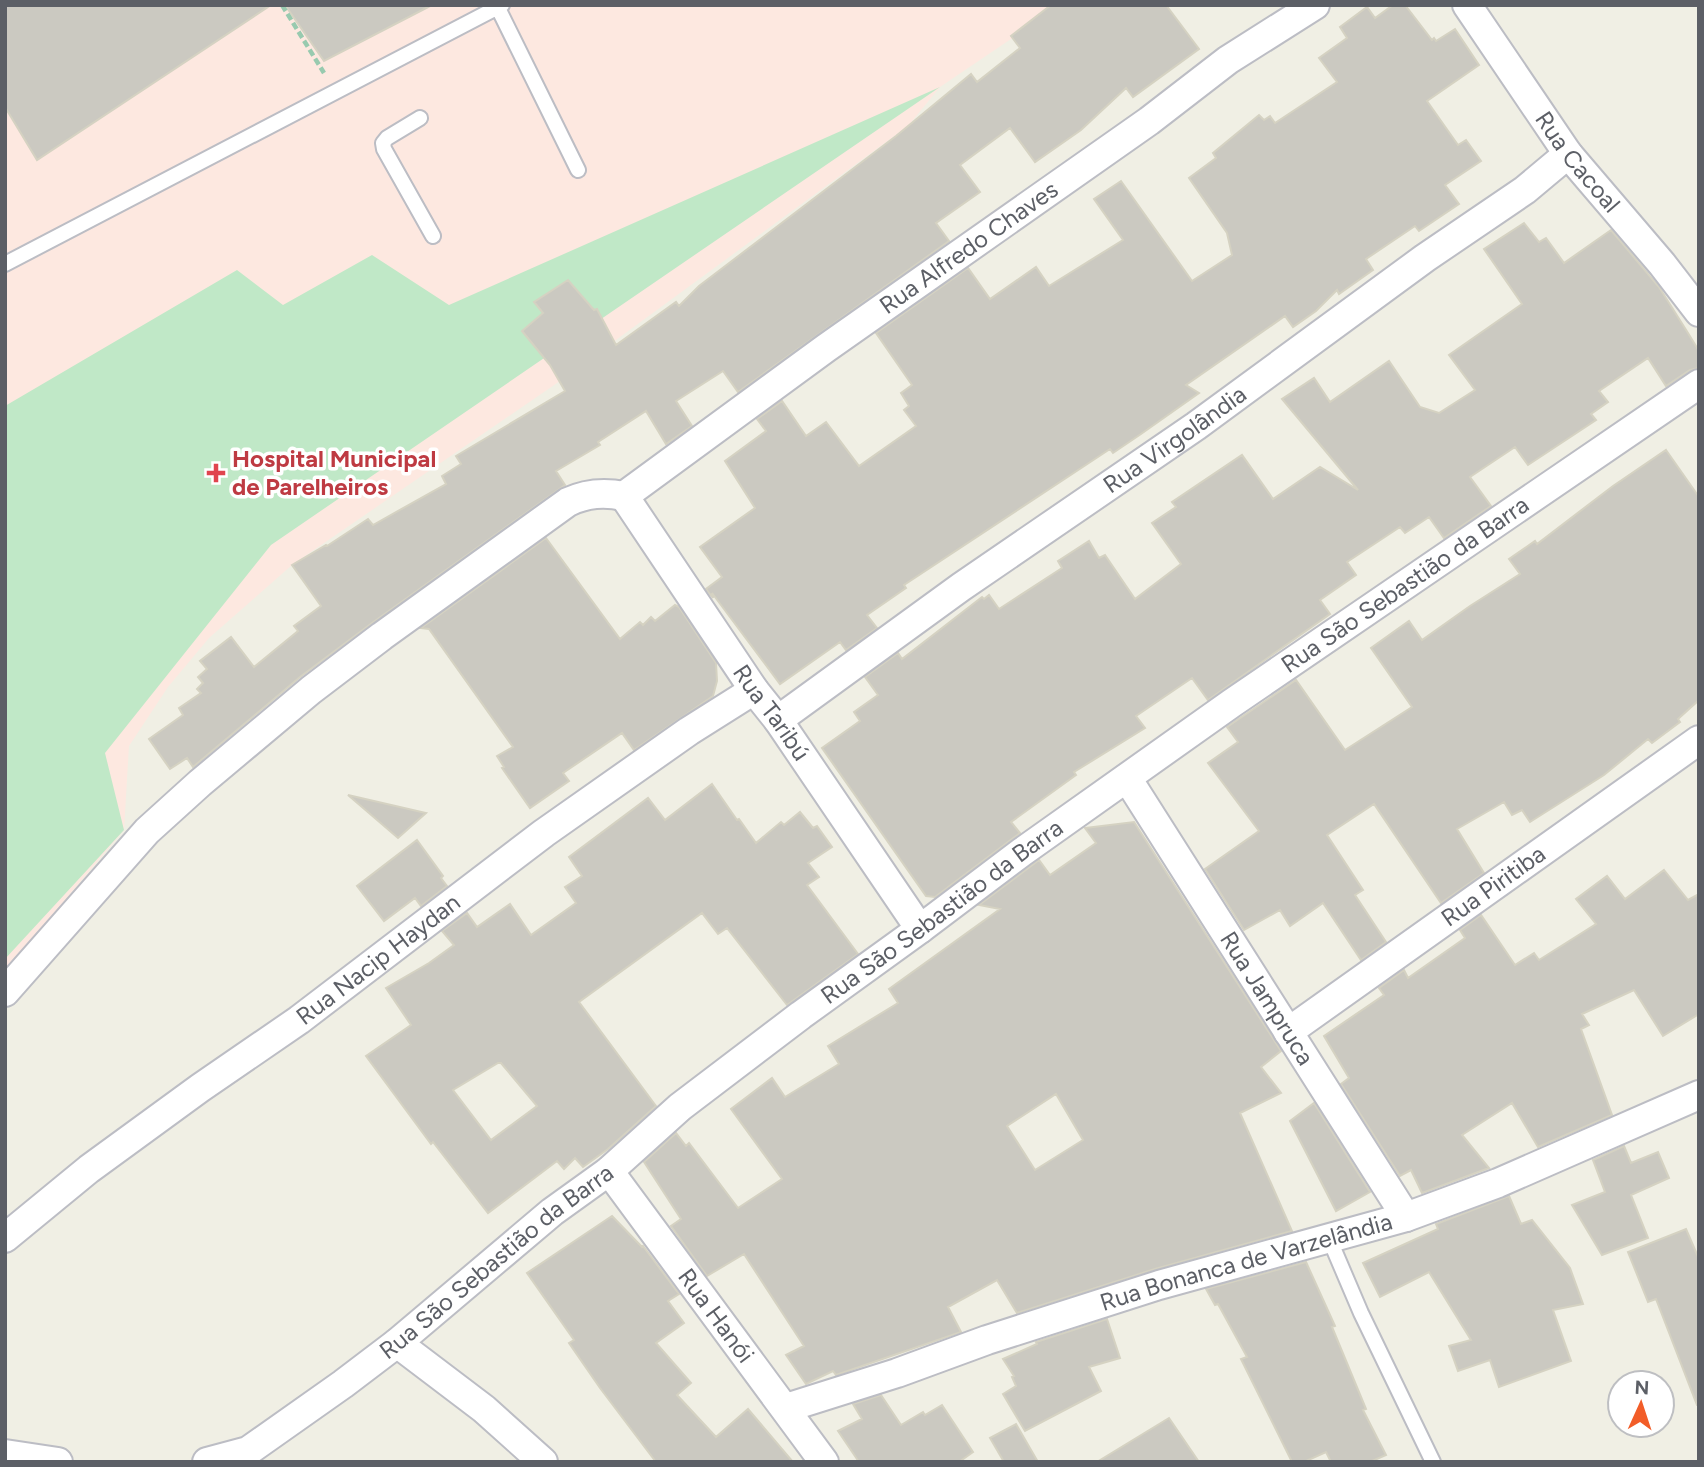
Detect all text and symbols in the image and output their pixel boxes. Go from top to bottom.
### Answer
street label: Rua Cacoal [1529,106,1626,218]
street label: Rua Alfredo Chaves [874,175,1063,320]
street label: Rua Virgolândia [1098,379,1252,499]
place label: Hospital Municipal de Parelheiros [232,444,436,501]
marker: Hospital Municipal de Parelheiros [206,463,226,483]
street label: Rua São Sebastião da Barra [1276,490,1534,679]
street label: Rua Taribú [727,659,816,766]
street label: Rua São Sebastião da Barra [815,813,1068,1010]
street label: Rua Piritiba [1436,839,1551,932]
street label: Rua Nacip Haydan [290,887,466,1031]
street label: Rua Jampruca [1214,926,1321,1070]
street label: Rua São Sebastião da Barra [373,1158,619,1365]
street label: Rua Bonanca de Varzelândia [1096,1206,1395,1317]
street label: Rua Hanói [672,1263,761,1368]
north arrow [1606,1369,1676,1439]
text: N [1634,1376,1650,1399]

